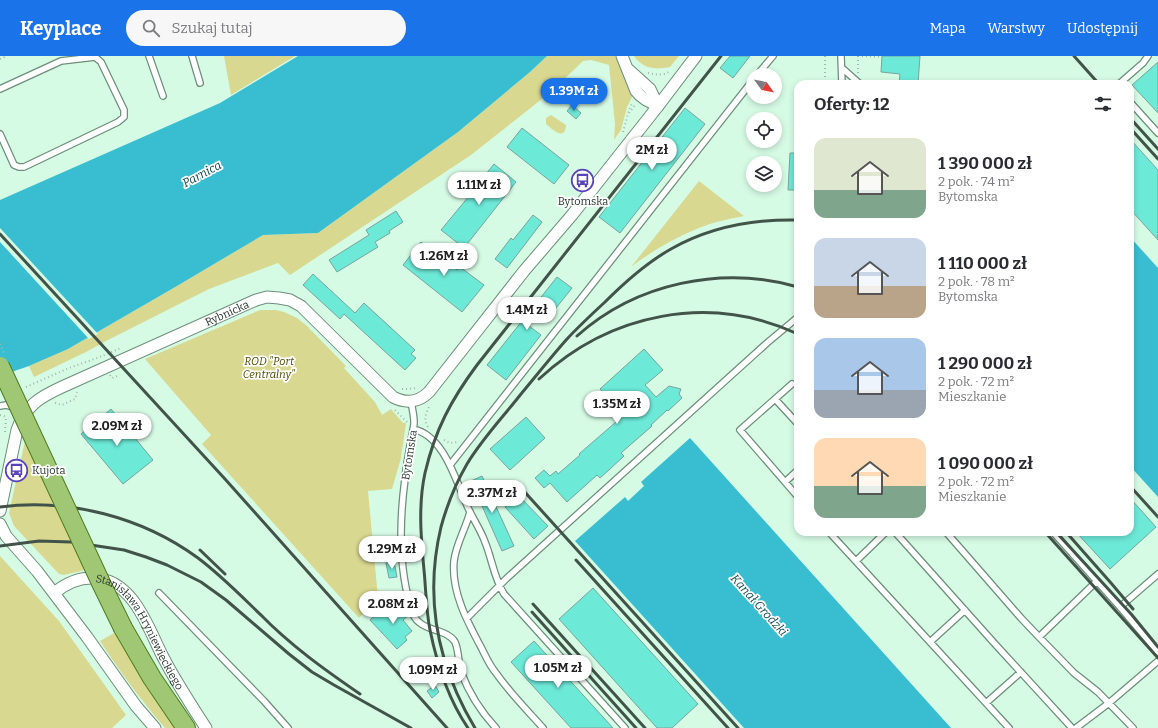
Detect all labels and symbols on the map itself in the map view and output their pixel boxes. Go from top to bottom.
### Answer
north arrow [746,68,782,104]
pin: 1.39M zł [533,78,615,112]
pin: 2M zł [624,137,680,171]
water label: Parnica [180,158,224,190]
bus stop icon: Bytomska [570,168,596,194]
pin: 1.11M zł [438,172,520,206]
place label: Bytomska [558,195,608,208]
pin: 1.26M zł [403,243,485,277]
pin: 1.4M zł [490,297,564,331]
street label: Rybnicka [203,298,251,329]
park label: ROD "Port Centralny" [243,355,296,381]
pin: 1.35M zł [576,391,658,425]
pin: 2.09M zł [76,413,158,447]
street label: Bytomska [399,429,420,481]
bus stop icon: Kujota [3,457,29,483]
place label: Kujota [32,464,65,477]
pin: 2.37M zł [451,480,533,514]
pin: 1.29M zł [351,536,433,570]
water label: Kanał Grodzki [728,571,791,639]
street label: Stanisława Hryniewieckiego [95,572,186,692]
pin: 2.08M zł [352,591,434,625]
pin: 1.05M zł [517,655,599,689]
pin: 1.09M zł [392,657,474,691]

